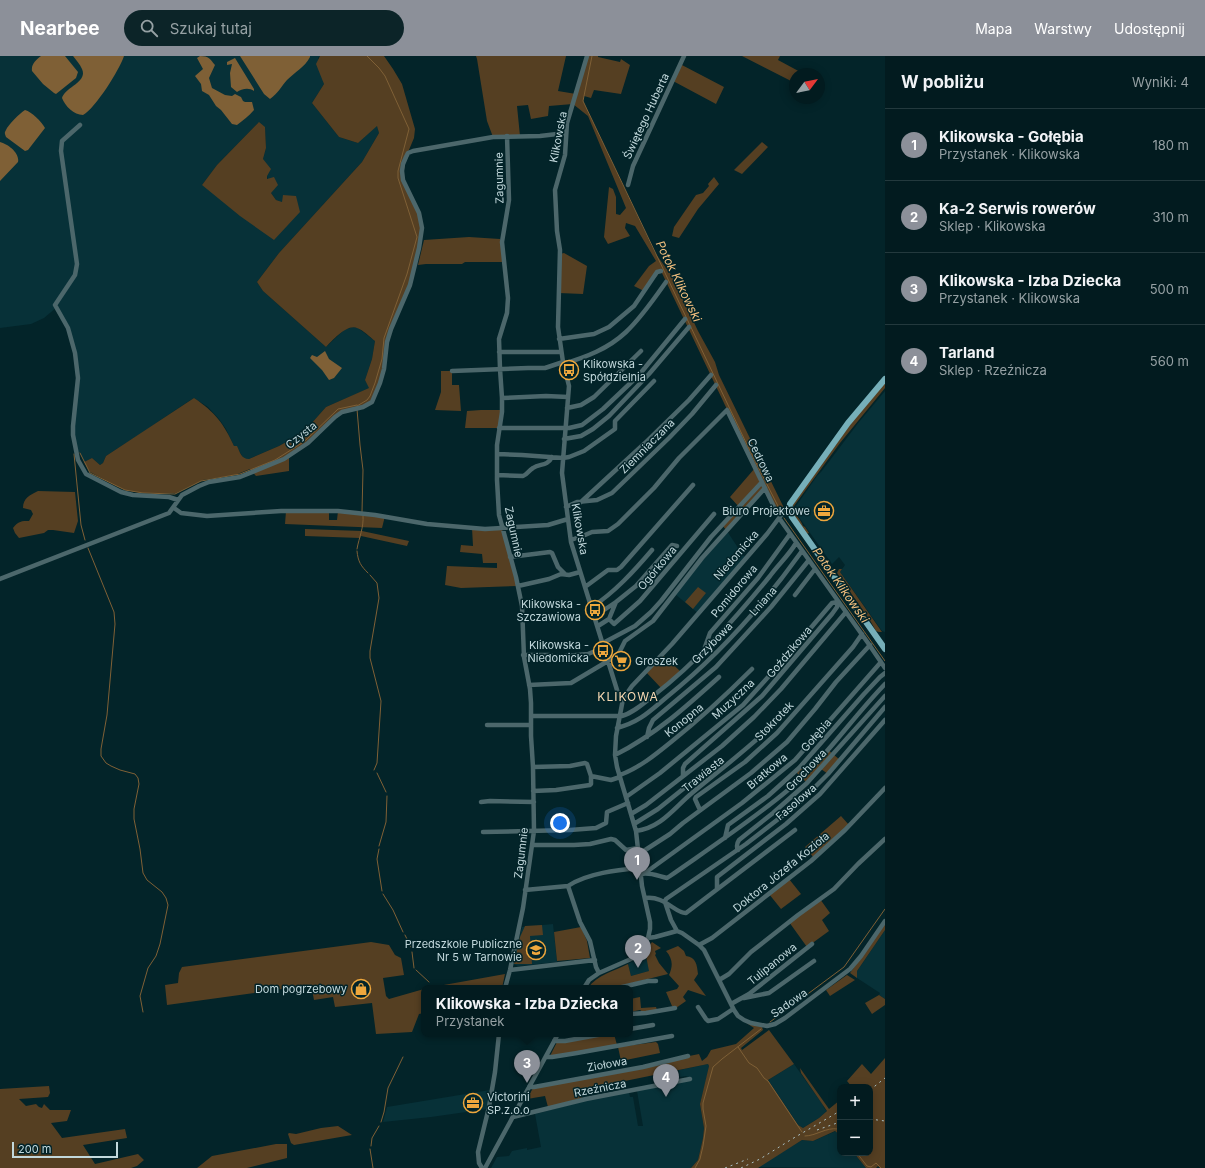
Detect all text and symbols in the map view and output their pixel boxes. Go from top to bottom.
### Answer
search box [124,10,404,46]
text: Nearbee [20,17,100,40]
icon: search [138,17,160,39]
text: Szukaj tutaj [170,19,252,38]
text: Mapa [975,20,1012,37]
text: Warstwy [1034,20,1092,37]
text: Udostępnij [1114,20,1185,37]
north arrow [789,68,825,104]
street label: Świętego Huberta [620,71,672,161]
text: W pobliżu [901,72,984,92]
text: Wyniki: 4 [1132,74,1189,90]
street label: Klikowska [546,110,570,164]
text: Klikowska - Gołębia [939,127,1084,146]
text: 1 [911,137,917,153]
text: 180 m [1152,137,1189,153]
text: Przystanek · Klikowska [939,146,1080,162]
street label: Zagumnie [492,152,506,204]
text: Ka-2 Serwis rowerów [939,199,1096,218]
text: 2 [910,209,918,225]
text: 310 m [1152,209,1189,225]
text: Sklep · Klikowska [939,218,1046,234]
water label: Potok Klikowski [653,238,706,325]
text: Klikowska - Izba Dziecka [939,271,1121,290]
text: 3 [910,281,918,297]
text: 500 m [1150,281,1189,297]
text: Przystanek · Klikowska [939,290,1080,306]
text: Tarland [939,343,995,362]
text: 4 [910,353,918,369]
text: 560 m [1150,353,1189,369]
place label: Klikowska - Spółdzielnia [583,357,646,384]
bus stop icon: Klikowska - Spółdzielnia [558,359,580,381]
text: Sklep · Rzeźnicza [939,362,1047,378]
street label: Ziemniaczana [617,416,677,476]
street label: Czysta [283,418,319,452]
street label: Cedrowa [744,436,778,484]
office icon: Biuro Projektowe [813,500,835,522]
street label: Klikowska [569,502,591,556]
place label: Biuro Projektowe [722,504,810,518]
street label: Zagumnie [502,505,526,559]
street label: Niedomicka [711,527,761,583]
street label: Ogórkowa [634,543,680,593]
water label: Potok Klikowski [809,544,873,626]
street label: Pomidorowa [708,562,760,620]
street label: Lniana [746,584,780,618]
place label: Klikowska - Szczawiowa [516,597,581,624]
bus stop icon: Klikowska - Szczawiowa [584,599,606,621]
street label: Grzybowa [689,619,735,667]
street label: Goździkowa [763,623,815,681]
place label: Klikowska - Niedomicka [528,638,589,665]
bus stop icon: Klikowska - Niedomicka [592,640,614,662]
supermarket icon: Groszek [610,650,632,672]
place label: Groszek [635,654,678,668]
street label: Muzyczna [709,676,757,722]
district label: KLIKOWA [597,689,659,704]
street label: Stokrotek [752,698,796,744]
street label: Konopna [662,700,706,740]
street label: Gołębia [798,716,834,754]
street label: Grochowa [783,746,829,794]
street label: Bratkowa [744,750,790,792]
street label: Trawiasta [679,753,727,795]
street label: Fasolowa [773,781,819,823]
your location [550,813,570,833]
street label: Zagumnie [511,827,531,879]
street label: Doktora Józefa Kozioła [730,829,832,915]
pin: 1 [624,847,650,880]
pin: 2 [625,935,651,968]
place label: Przedszkole Publiczne Nr 5 w Tarnowie [405,937,522,964]
school or university icon: Przedszkole Publiczne Nr 5 w Tarnowie [525,939,547,961]
street label: Tulipanowa [745,940,799,988]
shop icon: Dom pogrzebowy [350,978,372,1000]
place label: Dom pogrzebowy [255,982,347,996]
popup [421,985,633,1037]
street label: Sadowa [768,985,810,1021]
text: Klikowska - Izba Dziecka [436,994,618,1013]
text: Przystanek [436,1013,504,1029]
pin: 3 [514,1050,540,1083]
street label: Ziołowa [586,1054,628,1074]
pin: 4 [653,1064,679,1097]
street label: Rzeźnicza [573,1076,627,1100]
map controls [837,1084,873,1156]
button: + [837,1084,873,1120]
place label: Victorini SP.z.o.o [487,1090,530,1117]
office icon: Victorini SP.z.o.o [462,1092,484,1114]
button: − [837,1120,873,1156]
scale bar [12,1140,118,1159]
text: 200 m [18,1142,51,1156]

